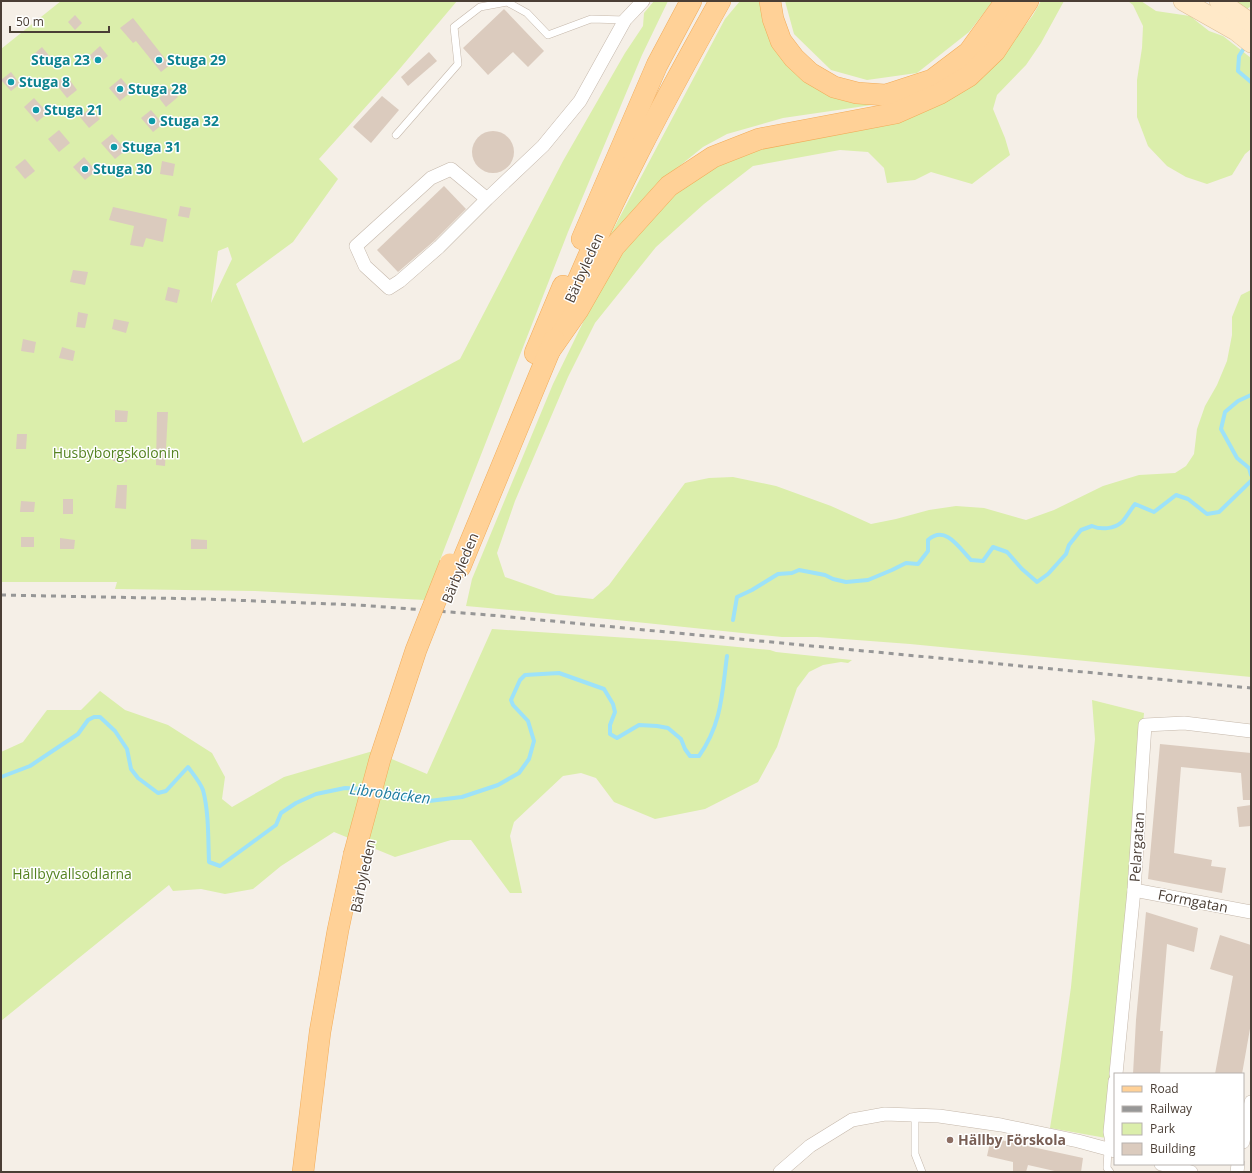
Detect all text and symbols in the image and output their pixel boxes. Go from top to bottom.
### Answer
scale bar [10,8,109,34]
text: 50 m [16,13,44,30]
place label: Stuga 23 [31,50,90,69]
place label: Stuga 29 [167,50,226,69]
marker: Stuga 23 [93,55,103,65]
marker: Stuga 29 [154,55,164,65]
place label: Stuga 8 [19,72,70,91]
marker: Stuga 8 [6,77,16,87]
place label: Stuga 28 [128,79,187,98]
marker: Stuga 28 [115,84,125,94]
place label: Stuga 21 [44,100,103,119]
marker: Stuga 21 [31,105,41,115]
place label: Stuga 32 [160,111,219,130]
marker: Stuga 32 [147,116,157,126]
place label: Stuga 31 [122,137,181,156]
marker: Stuga 31 [109,142,119,152]
place label: Stuga 30 [93,159,152,178]
marker: Stuga 30 [80,164,90,174]
street label: Bärbyleden [560,230,607,306]
park label: Husbyborgskolonin [53,443,179,462]
street label: Bärbyleden [437,530,482,606]
water label: Librobäcken [349,778,432,808]
street label: Pelargatan [1125,811,1148,883]
street label: Bärbyleden [345,837,380,914]
park label: Hällbyvallsodlarna [12,864,132,883]
street label: Formgatan [1156,884,1230,917]
legend [1114,1073,1244,1165]
text: Road [1150,1080,1179,1097]
text: Railway [1150,1100,1193,1117]
text: Park [1150,1120,1176,1137]
place label: Hällby Förskola [958,1130,1066,1149]
marker: Hällby Förskola [945,1135,955,1145]
text: Building [1150,1140,1196,1157]

